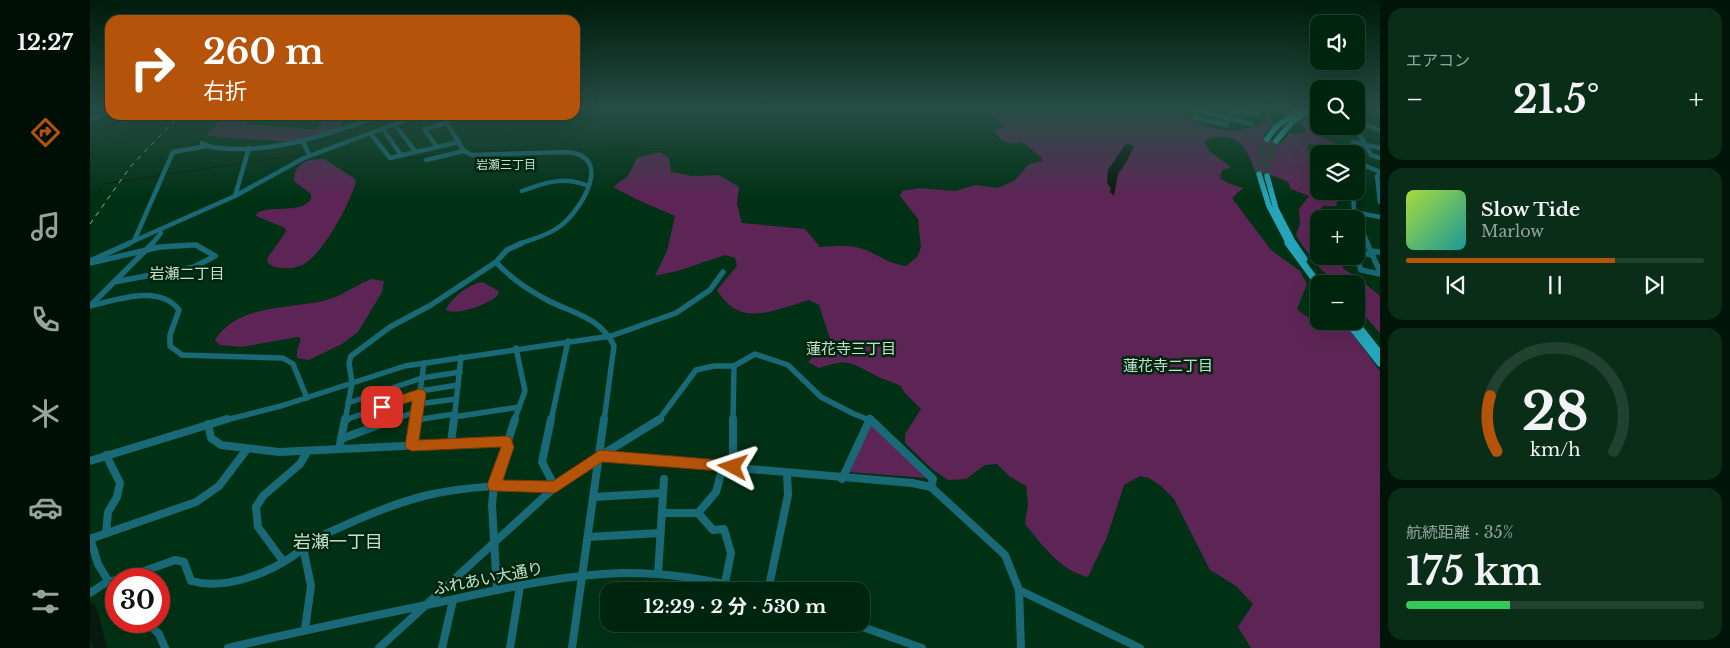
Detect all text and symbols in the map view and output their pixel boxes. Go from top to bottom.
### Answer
map controls [1310,15,1365,330]
button: sound [1310,15,1365,70]
text: 12:27 [17,29,73,56]
text: 260 m [203,30,324,73]
icon: right [120,35,185,100]
text: エアコン [1406,50,1470,70]
text: 21.5° [1513,76,1599,123]
text: 右折 [203,78,247,105]
button: search [1310,80,1365,135]
text: − [1406,82,1424,117]
text: + [1689,82,1704,117]
icon: directions [28,115,63,150]
button: layers [1310,145,1365,200]
district label: 岩瀬三丁目 [476,157,536,172]
text: Slow Tide [1481,198,1580,221]
icon: music [28,209,63,244]
button: + [1310,210,1365,265]
text: Marlow [1481,221,1544,241]
district label: 岩瀬二丁目 [149,264,225,283]
icon: previous [1442,271,1470,299]
icon: pause [1541,271,1569,299]
icon: next [1640,271,1668,299]
button: − [1310,275,1365,330]
icon: phone [28,302,63,337]
district label: 蓮花寺三丁目 [806,339,896,358]
district label: 蓮花寺二丁目 [1123,356,1213,375]
text: 28 [1522,380,1588,444]
pin [361,386,403,428]
icon: arrive [368,393,396,421]
icon: climate [28,396,63,431]
text: km/h [1530,439,1580,461]
position arrow [706,440,758,492]
icon: car [28,490,63,525]
text: 航続距離 · 35% [1406,522,1513,542]
district label: 岩瀬一丁目 [293,531,383,553]
text: 175 km [1406,548,1542,595]
street label: ふれあい大通り [431,557,545,599]
speed limit sign: 30 [105,568,170,633]
icon: filters [28,584,63,619]
text: 12:29 · 2 分 · 530 m [644,595,826,618]

